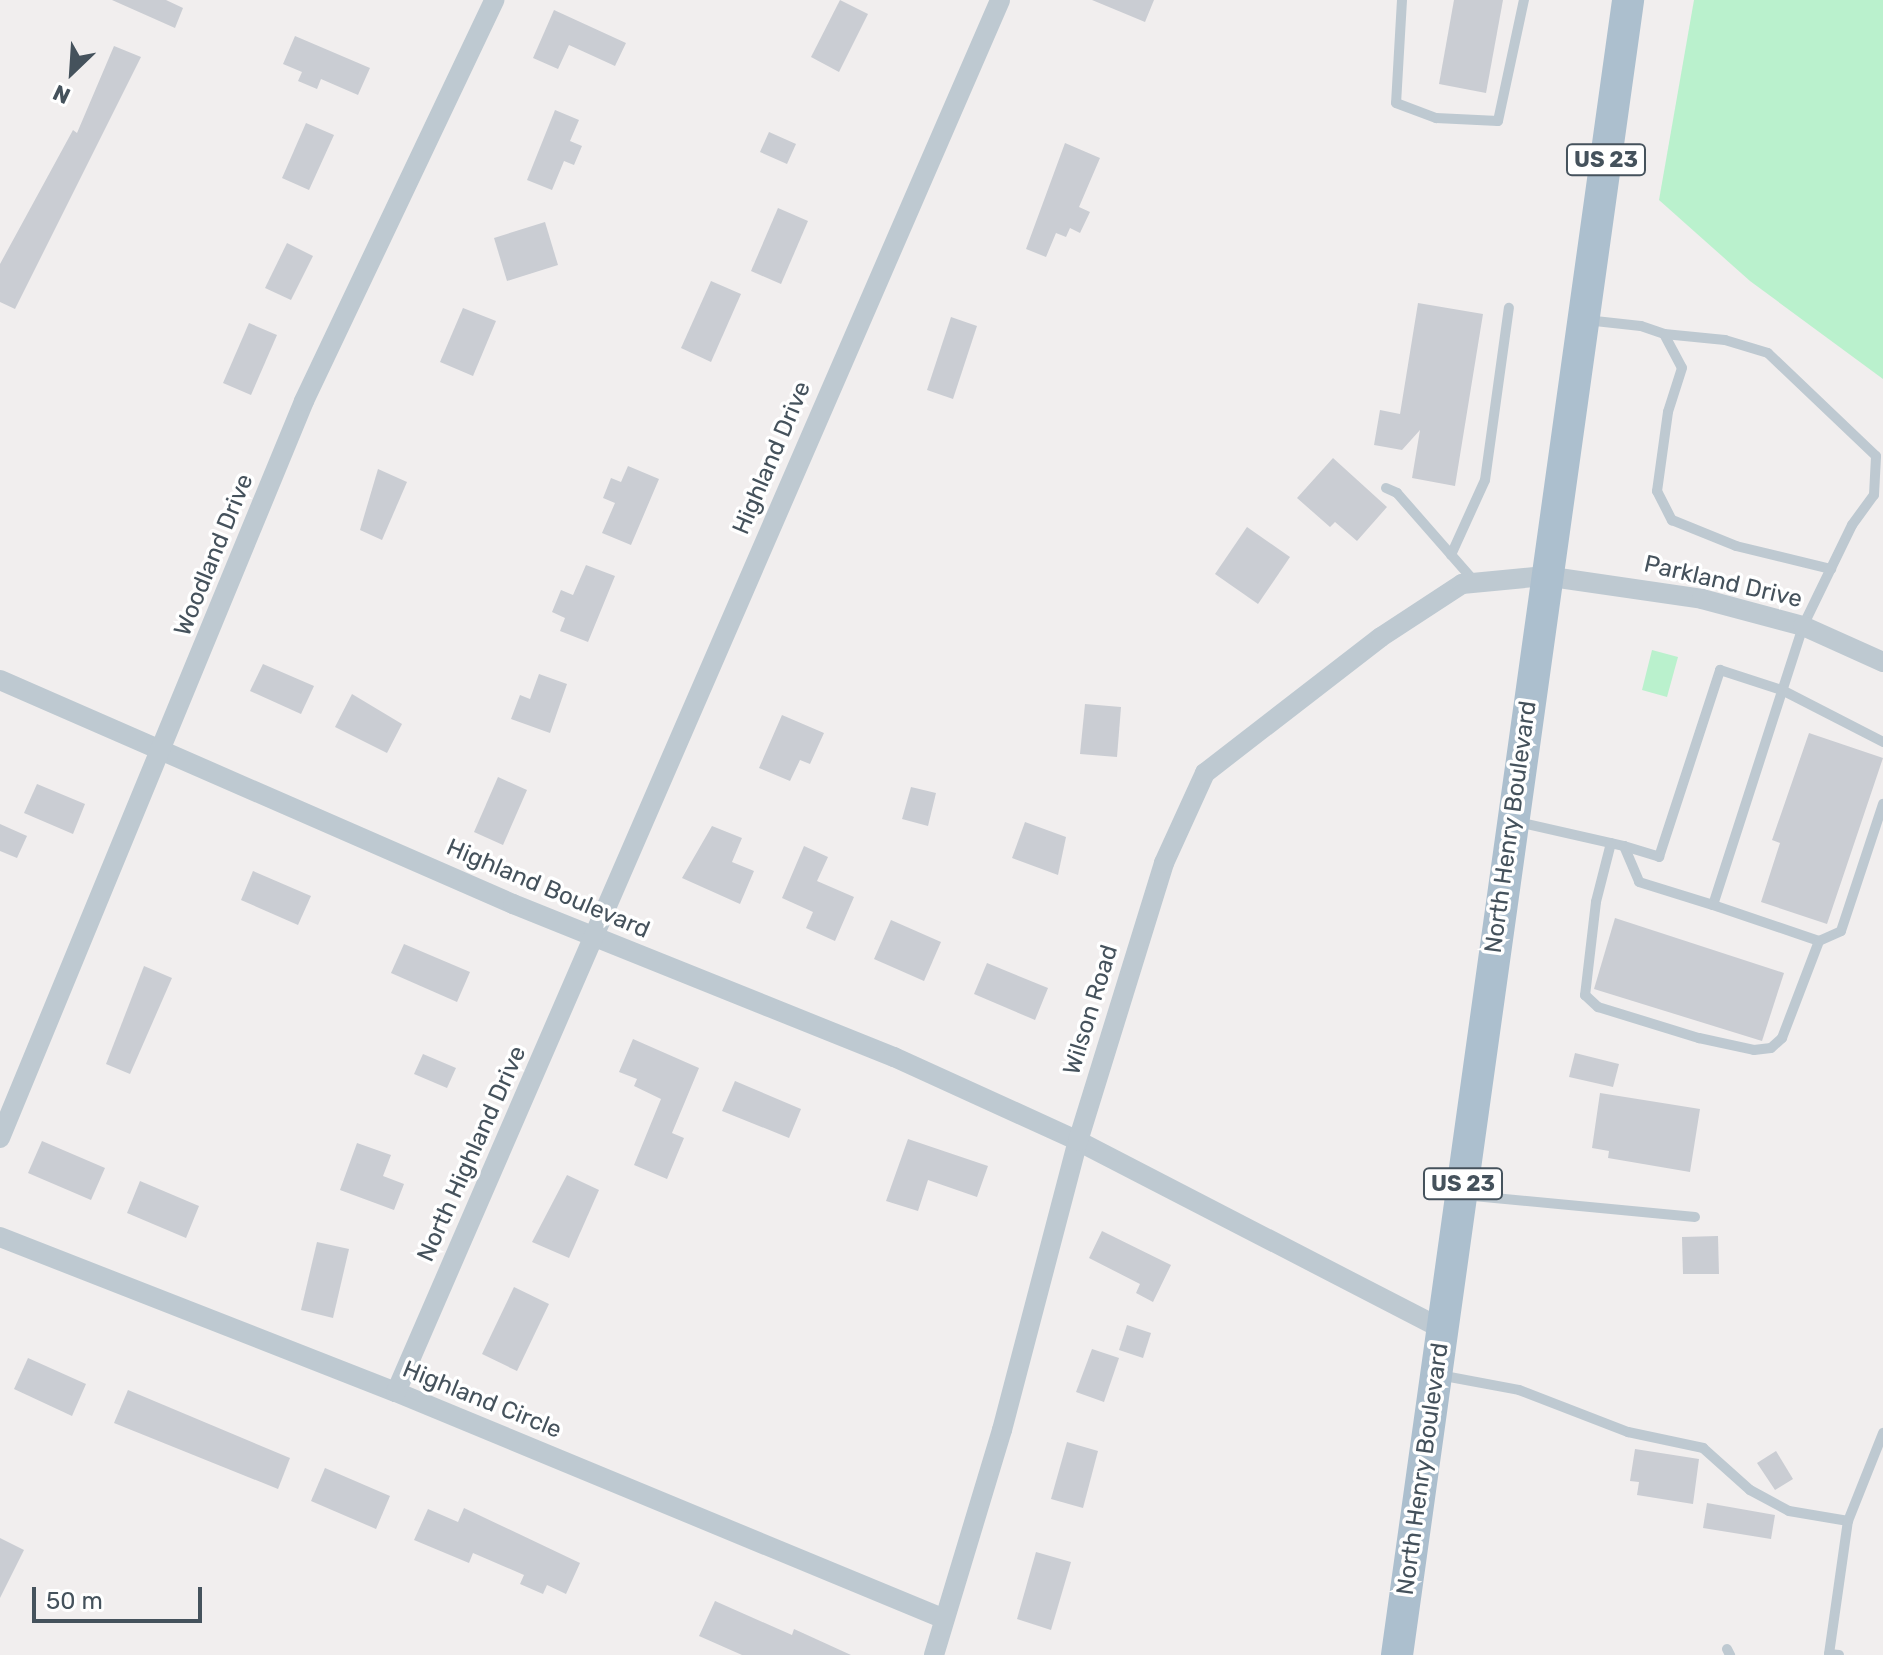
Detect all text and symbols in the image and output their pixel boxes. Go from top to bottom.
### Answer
north arrow [32,32,112,112]
text: N [49,79,75,110]
road number: US 23 [1564,142,1648,178]
street label: Highland Drive [727,377,817,539]
street label: Woodland Drive [168,470,260,640]
street label: Parkland Drive [1641,550,1805,614]
street label: North Henry Boulevard [1479,699,1543,955]
street label: Highland Boulevard [442,833,654,945]
street label: Wilson Road [1058,942,1124,1078]
street label: North Highland Drive [411,1042,533,1266]
road number: US 23 [1421,1166,1505,1202]
street label: North Henry Boulevard [1391,1341,1455,1597]
street label: Highland Circle [398,1355,566,1445]
scale bar [36,1571,206,1621]
text: 50 m [46,1587,103,1615]

